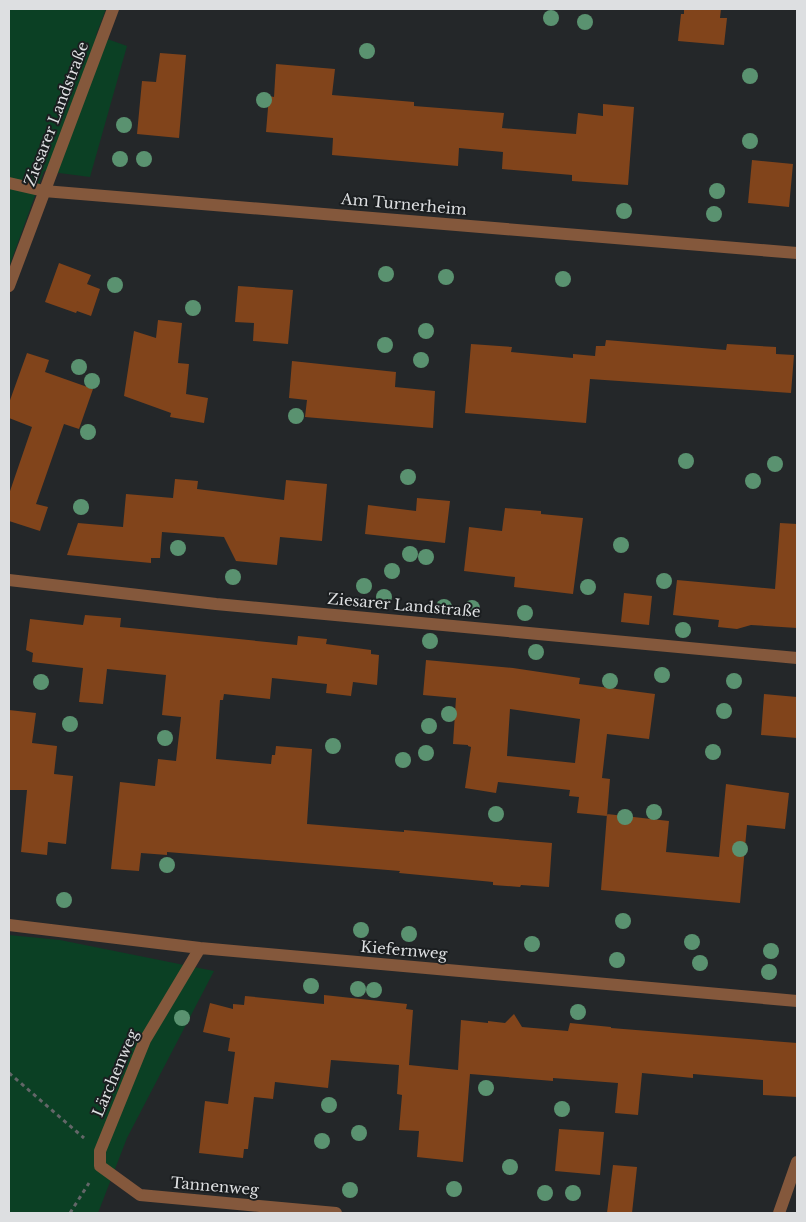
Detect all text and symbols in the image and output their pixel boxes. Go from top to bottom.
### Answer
street label: Ziesarer Landstraße [20,39,92,189]
street label: Am Turnerheim [339,189,468,219]
street label: Ziesarer Landstraße [327,589,481,621]
street label: Kiefernweg [360,937,449,963]
street label: Lärchenweg [88,1025,142,1120]
street label: Tannenweg [170,1173,261,1199]

